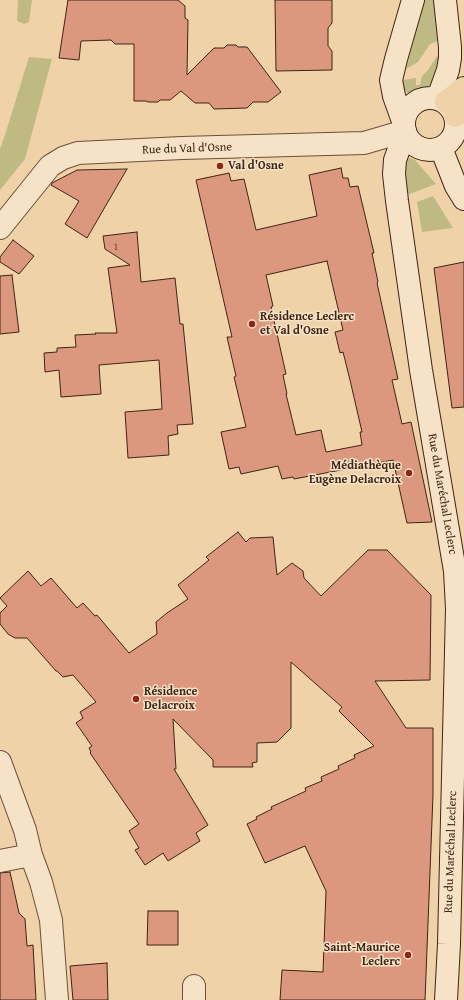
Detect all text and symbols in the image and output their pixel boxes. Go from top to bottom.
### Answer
street label: Rue du Val d'Osne [142,140,232,158]
place label: Val d'Osne [228,159,284,173]
marker: Val d'Osne [215,161,225,171]
house number: 1 [114,241,118,253]
place label: Résidence Leclerc et Val d'Osne [260,310,354,338]
marker: Résidence Leclerc et Val d'Osne [247,319,257,329]
street label: Rue du Maréchal Leclerc [424,432,460,556]
place label: Médiathèque Eugène Delacroix [309,459,401,487]
marker: Médiathèque Eugène Delacroix [404,468,414,478]
place label: Résidence Delacroix [144,685,198,713]
marker: Résidence Delacroix [131,694,141,704]
street label: Rue du Maréchal Leclerc [442,791,460,913]
place label: Saint-Maurice Leclerc [324,941,400,969]
marker: Saint-Maurice Leclerc [403,950,413,960]

